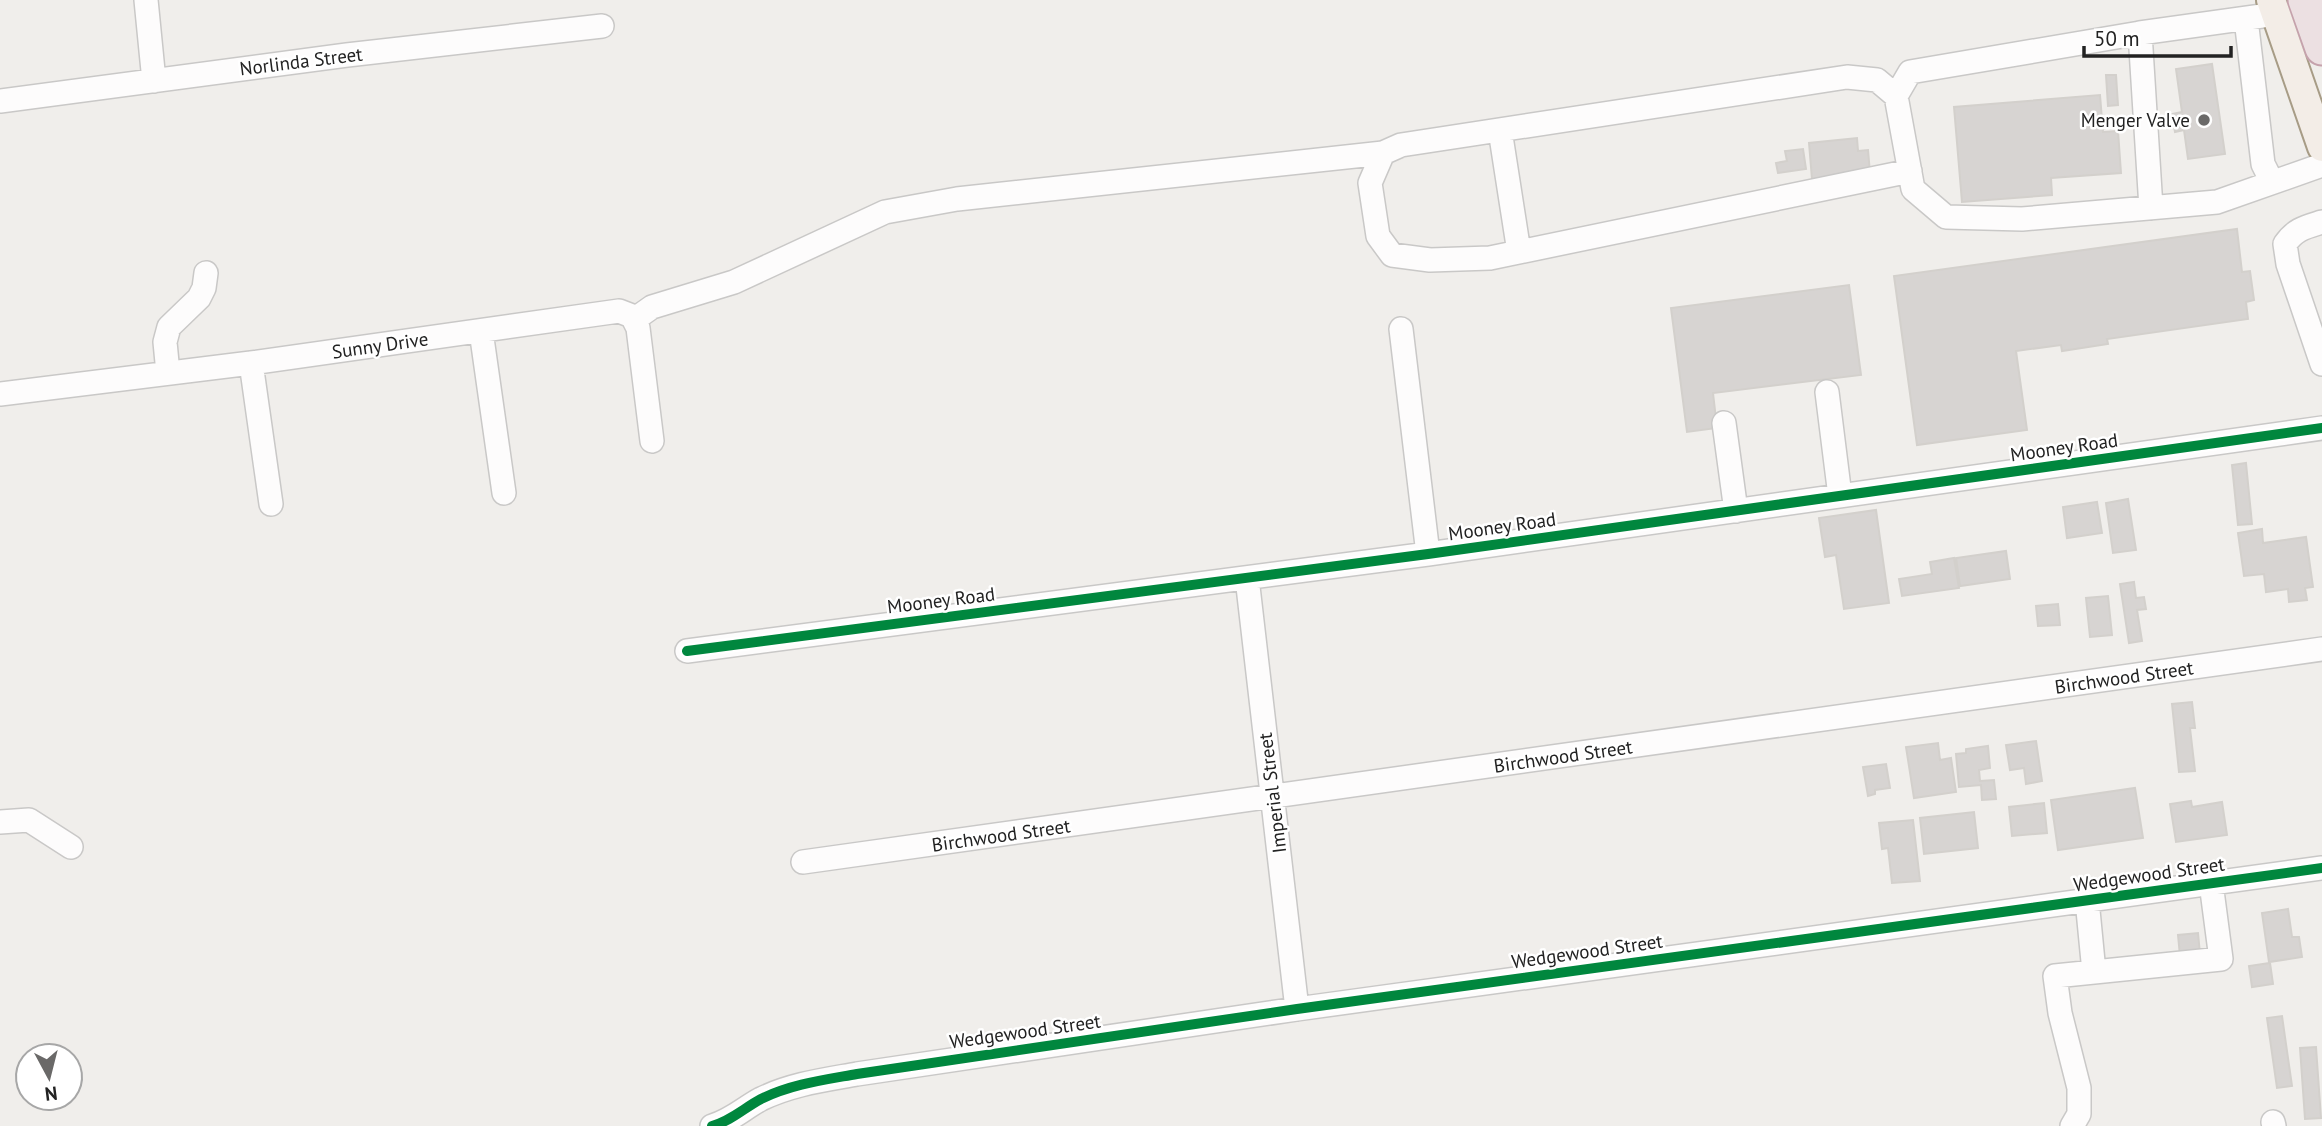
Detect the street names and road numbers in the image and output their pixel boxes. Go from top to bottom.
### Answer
street label: Norlinda Street [238,41,364,80]
street label: Sunny Drive [330,326,430,364]
street label: Mooney Road [2009,428,2119,466]
street label: Mooney Road [1447,507,1557,545]
street label: Mooney Road [886,581,996,619]
street label: Birchwood Street [2053,655,2195,699]
street label: Imperial Street [1253,731,1291,855]
street label: Birchwood Street [1492,734,1634,778]
street label: Birchwood Street [930,813,1072,857]
street label: Wedgewood Street [2072,851,2227,896]
street label: Wedgewood Street [1510,928,1665,973]
street label: Wedgewood Street [948,1008,1103,1053]

